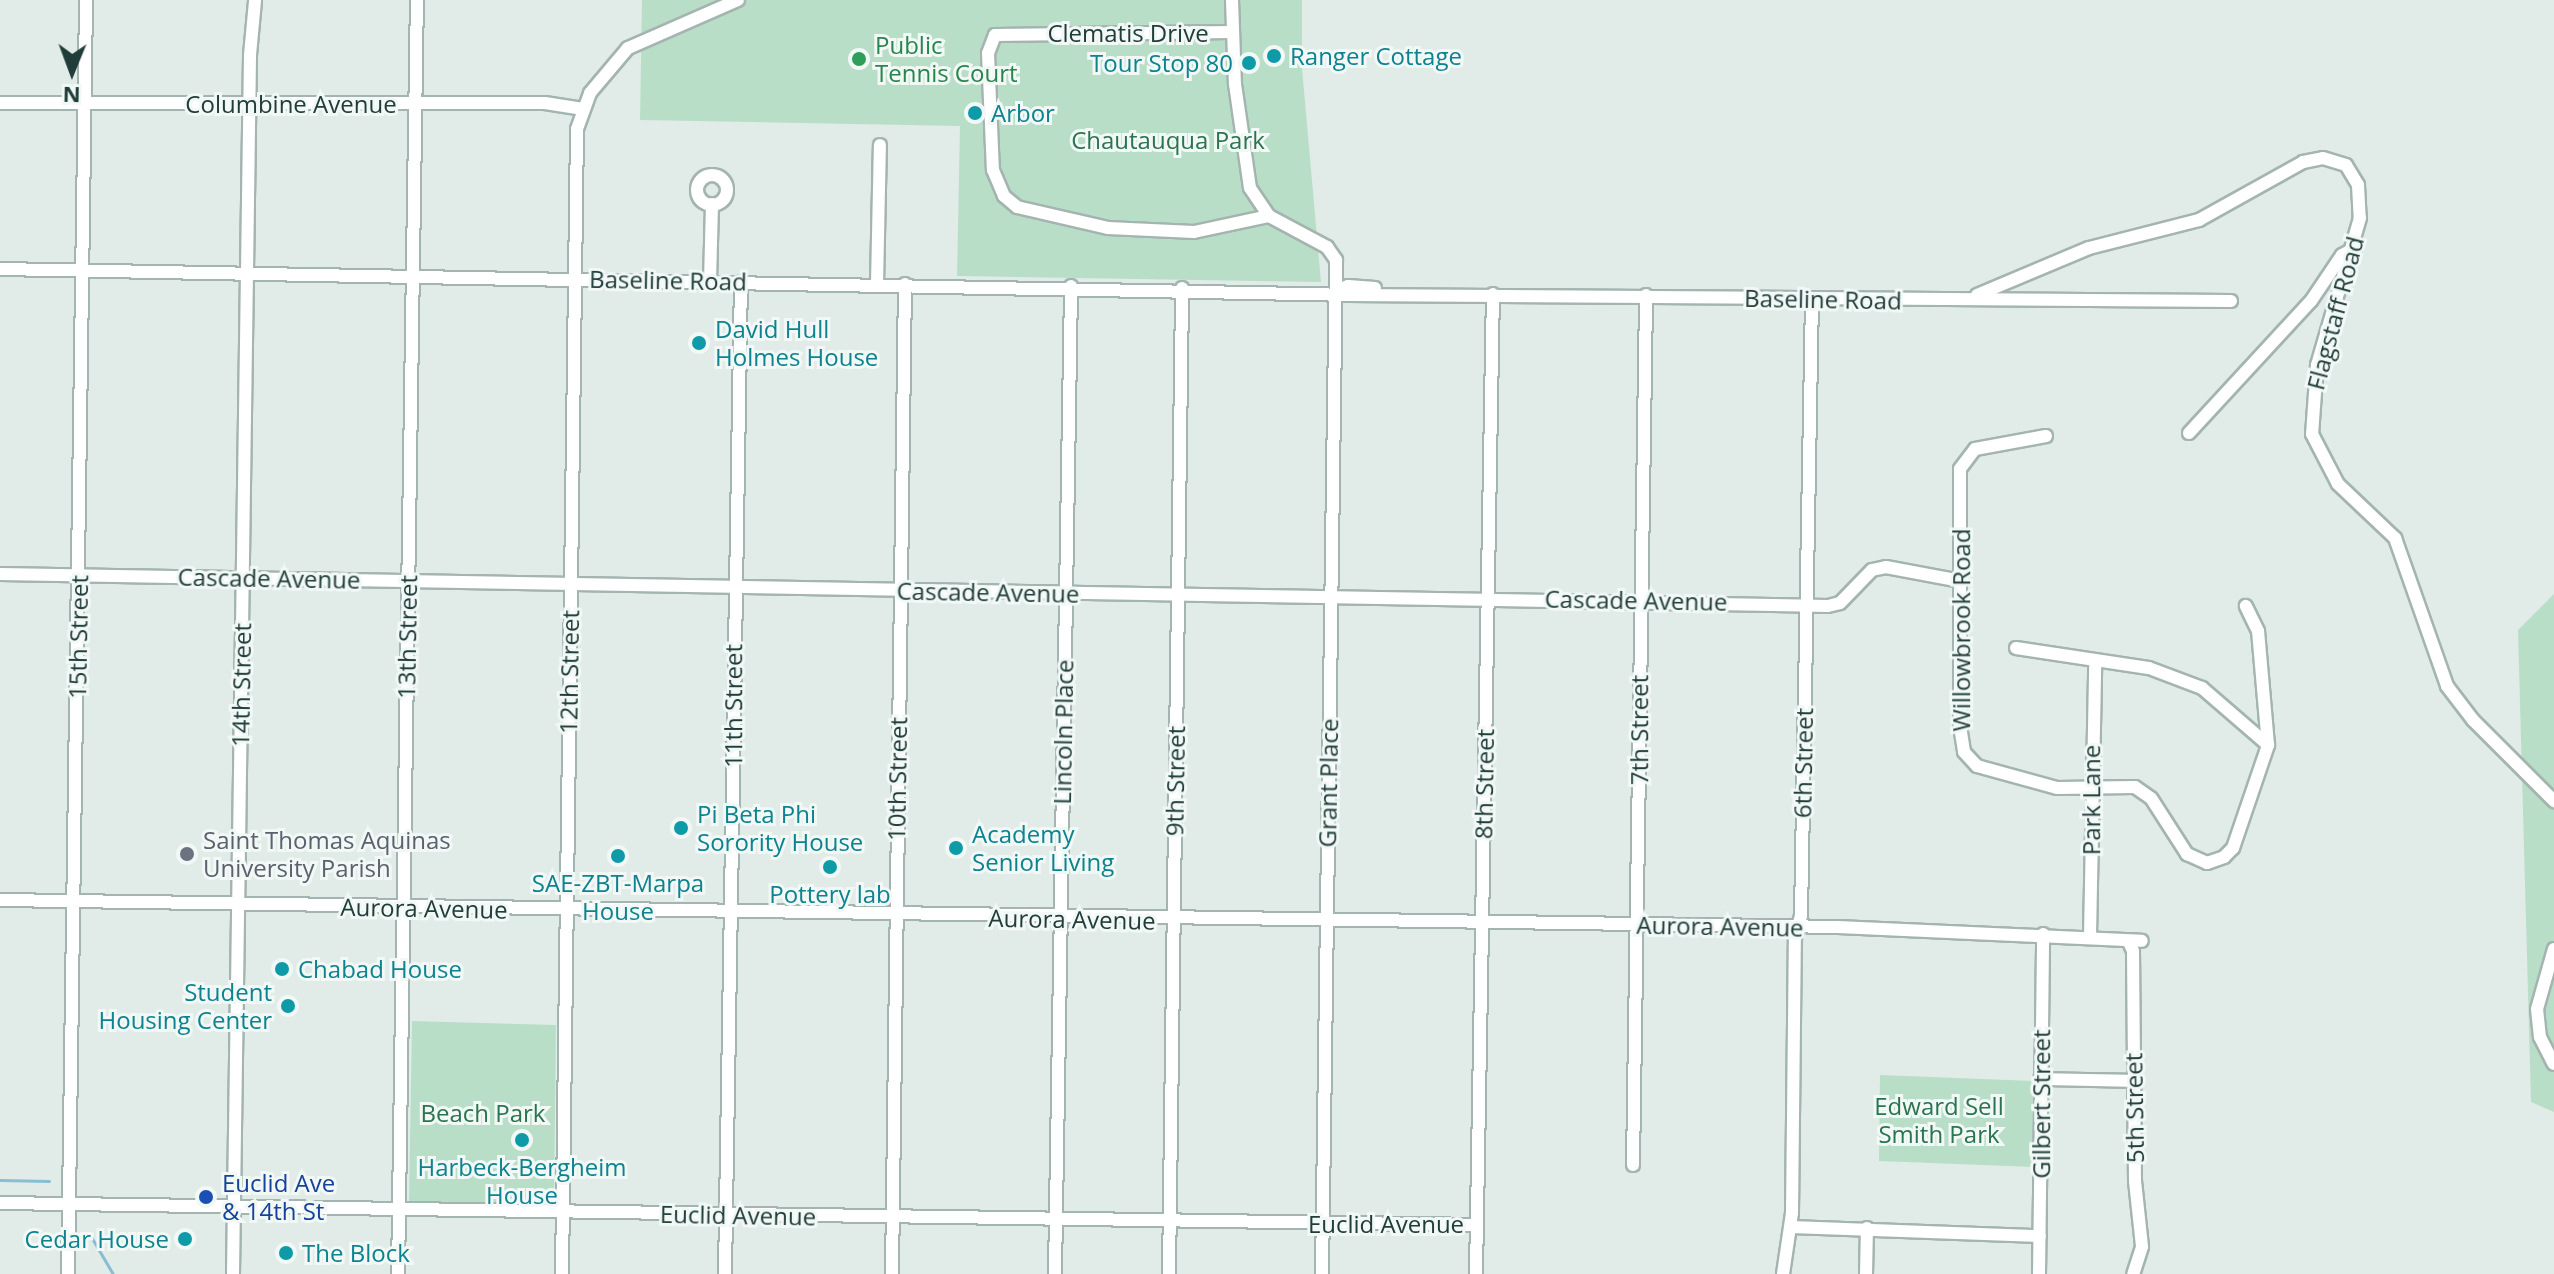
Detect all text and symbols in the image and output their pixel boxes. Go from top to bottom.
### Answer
street label: Clematis Drive [1047,19,1209,47]
place label: Public Tennis Court [875,31,1018,87]
north arrow [32,32,112,112]
place label: Ranger Cottage [1290,42,1462,70]
marker: Ranger Cottage [1265,47,1283,65]
place label: Tour Stop 80 [1090,49,1233,77]
marker: Public Tennis Court [850,50,868,68]
marker: Tour Stop 80 [1240,54,1258,72]
text: N [62,81,81,111]
street label: Columbine Avenue [185,90,397,118]
place label: Arbor [991,99,1055,127]
marker: Arbor [966,104,984,122]
park label: Chautauqua Park [1071,126,1265,154]
street label: Flagstaff Road [2301,233,2369,393]
street label: Baseline Road [589,264,747,296]
street label: Baseline Road [1744,283,1902,315]
place label: David Hull Holmes House [715,315,878,371]
marker: David Hull Holmes House [690,334,708,352]
street label: Willowbrook Road [1947,529,1975,731]
street label: Cascade Avenue [177,562,361,594]
street label: 15th Street [63,575,93,699]
street label: 13th Street [392,575,422,699]
street label: Cascade Avenue [896,576,1080,608]
street label: Cascade Avenue [1544,584,1728,616]
street label: 12th Street [554,610,584,734]
street label: 14th Street [226,623,256,747]
street label: 11th Street [719,644,747,768]
street label: Lincoln Place [1047,659,1079,805]
street label: 7th Street [1625,675,1653,785]
street label: 6th Street [1788,708,1818,818]
street label: 10th Street [882,717,912,841]
street label: Grant Place [1312,718,1344,848]
street label: 9th Street [1160,726,1190,836]
street label: 8th Street [1469,729,1499,839]
street label: Park Lane [2077,745,2105,855]
place label: Pi Beta Phi Sorority House [697,800,863,856]
marker: Pi Beta Phi Sorority House [672,819,690,837]
place label: Academy Senior Living [972,820,1114,876]
place label: Saint Thomas Aquinas University Parish [203,826,451,882]
marker: Academy Senior Living [947,839,965,857]
marker: Saint Thomas Aquinas University Parish [178,845,196,863]
marker: SAE-ZBT-Marpa House [609,847,627,865]
marker: Pottery lab [821,858,839,876]
place label: SAE-ZBT-Marpa House [532,869,704,925]
place label: Pottery lab [769,880,891,908]
street label: Aurora Avenue [340,892,508,924]
street label: Aurora Avenue [988,903,1156,935]
street label: Aurora Avenue [1636,910,1804,942]
place label: Chabad House [298,955,462,983]
marker: Chabad House [273,960,291,978]
place label: Student Housing Center [99,978,272,1034]
marker: Student Housing Center [279,997,297,1015]
street label: Gilbert Street [2027,1029,2055,1179]
street label: 5th Street [2119,1053,2149,1163]
park label: Edward Sell Smith Park [1874,1092,2004,1148]
park label: Beach Park [421,1099,545,1127]
marker: Harbeck-Bergheim House [513,1131,531,1149]
place label: Harbeck-Bergheim House [417,1153,627,1209]
place label: Euclid Ave & 14th St [222,1169,335,1225]
marker: Euclid Ave & 14th St [197,1188,215,1206]
street label: Euclid Avenue [660,1199,816,1231]
street label: Euclid Avenue [1308,1210,1464,1238]
place label: Cedar House [25,1225,169,1253]
marker: Cedar House [176,1230,194,1248]
place label: The Block [302,1239,410,1267]
marker: The Block [277,1244,295,1262]

